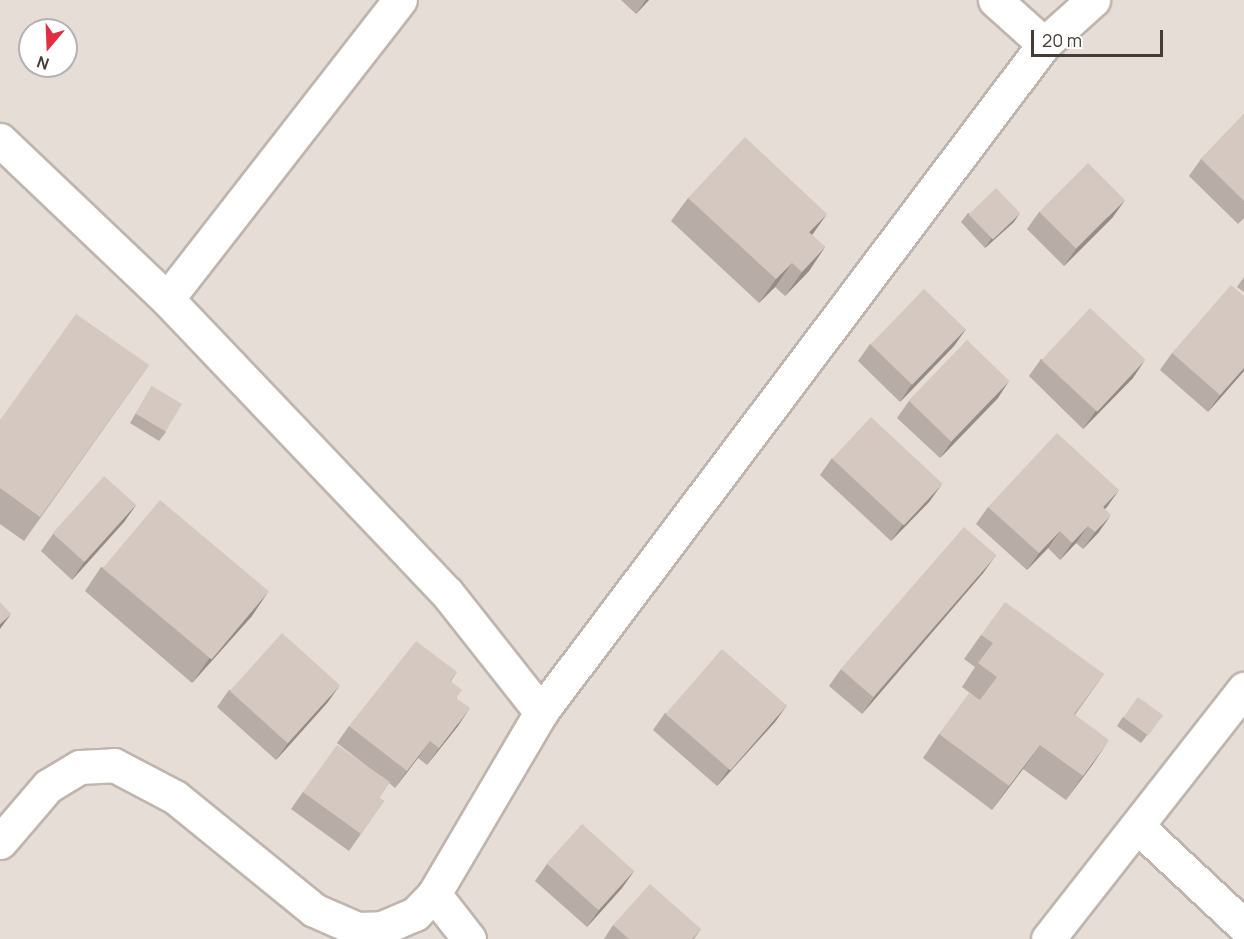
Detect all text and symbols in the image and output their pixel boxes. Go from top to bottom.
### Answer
north arrow [18,18,78,78]
scale bar [1034,18,1166,56]
text: 20 m [1042,28,1082,52]
text: N [34,51,52,75]

